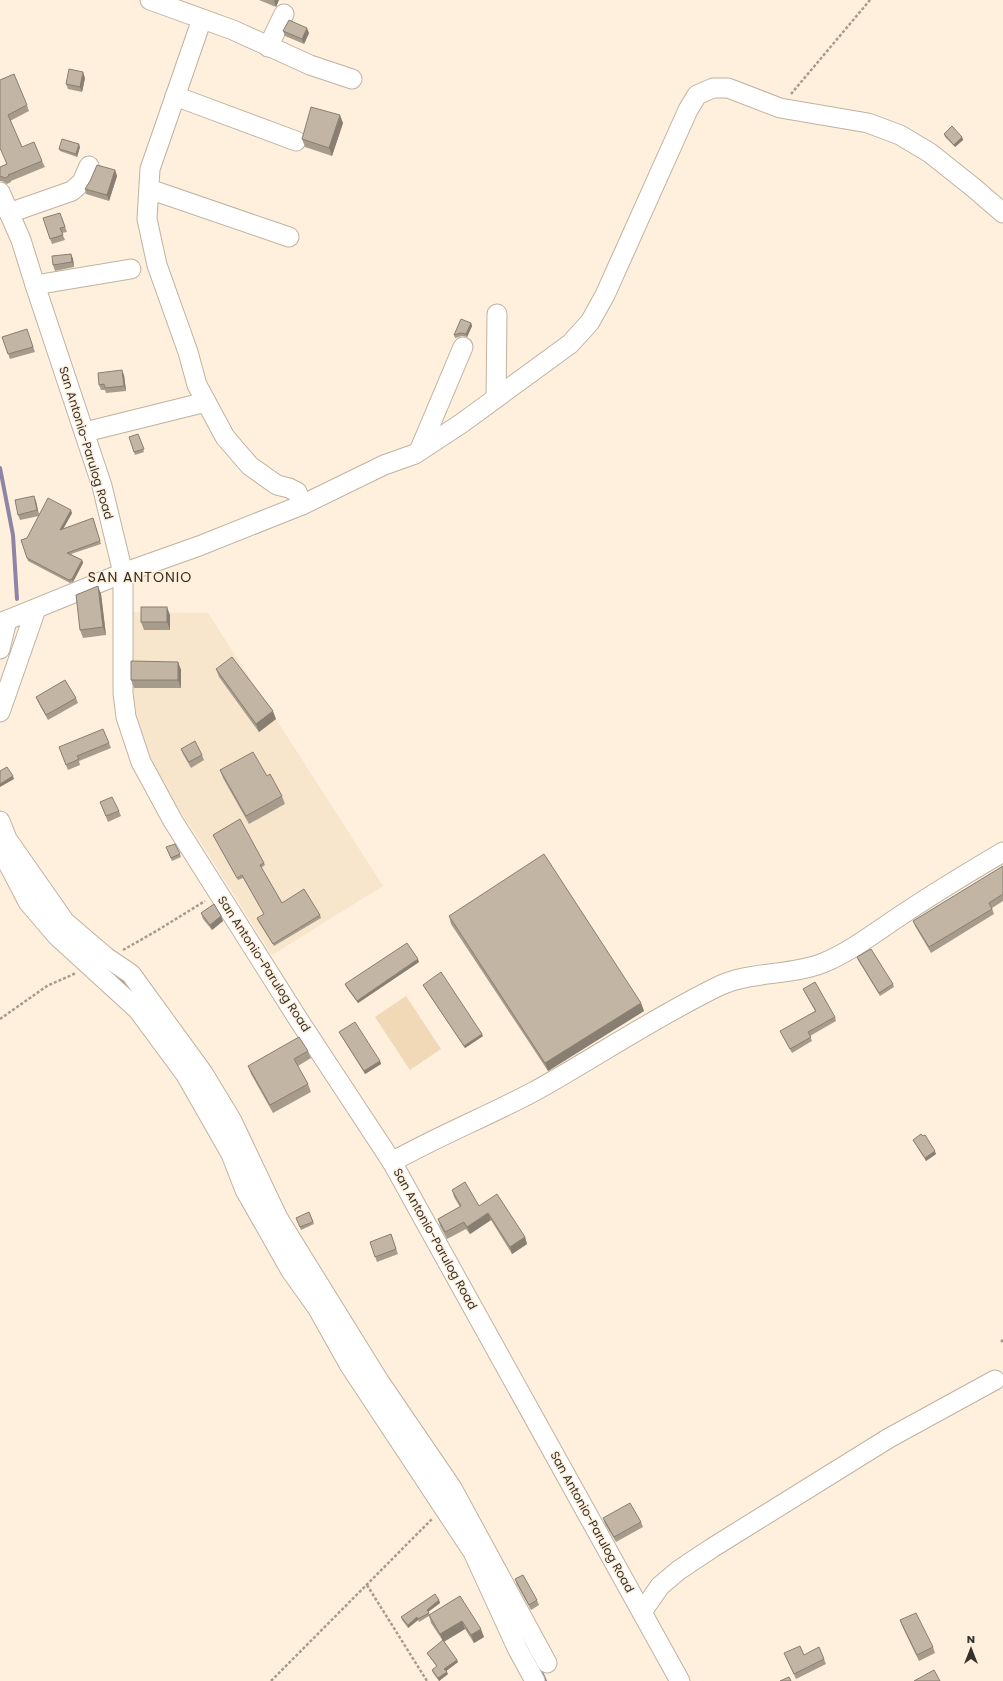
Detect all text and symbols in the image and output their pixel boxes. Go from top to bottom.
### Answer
street label: San Antonio-Parulog Road [55,364,118,521]
district label: SAN ANTONIO [88,567,192,587]
street label: San Antonio-Parulog Road [214,892,315,1035]
street label: San Antonio-Parulog Road [389,1165,481,1312]
street label: San Antonio-Parulog Road [546,1448,638,1595]
north arrow [951,1629,991,1669]
text: N [967,1631,975,1647]

